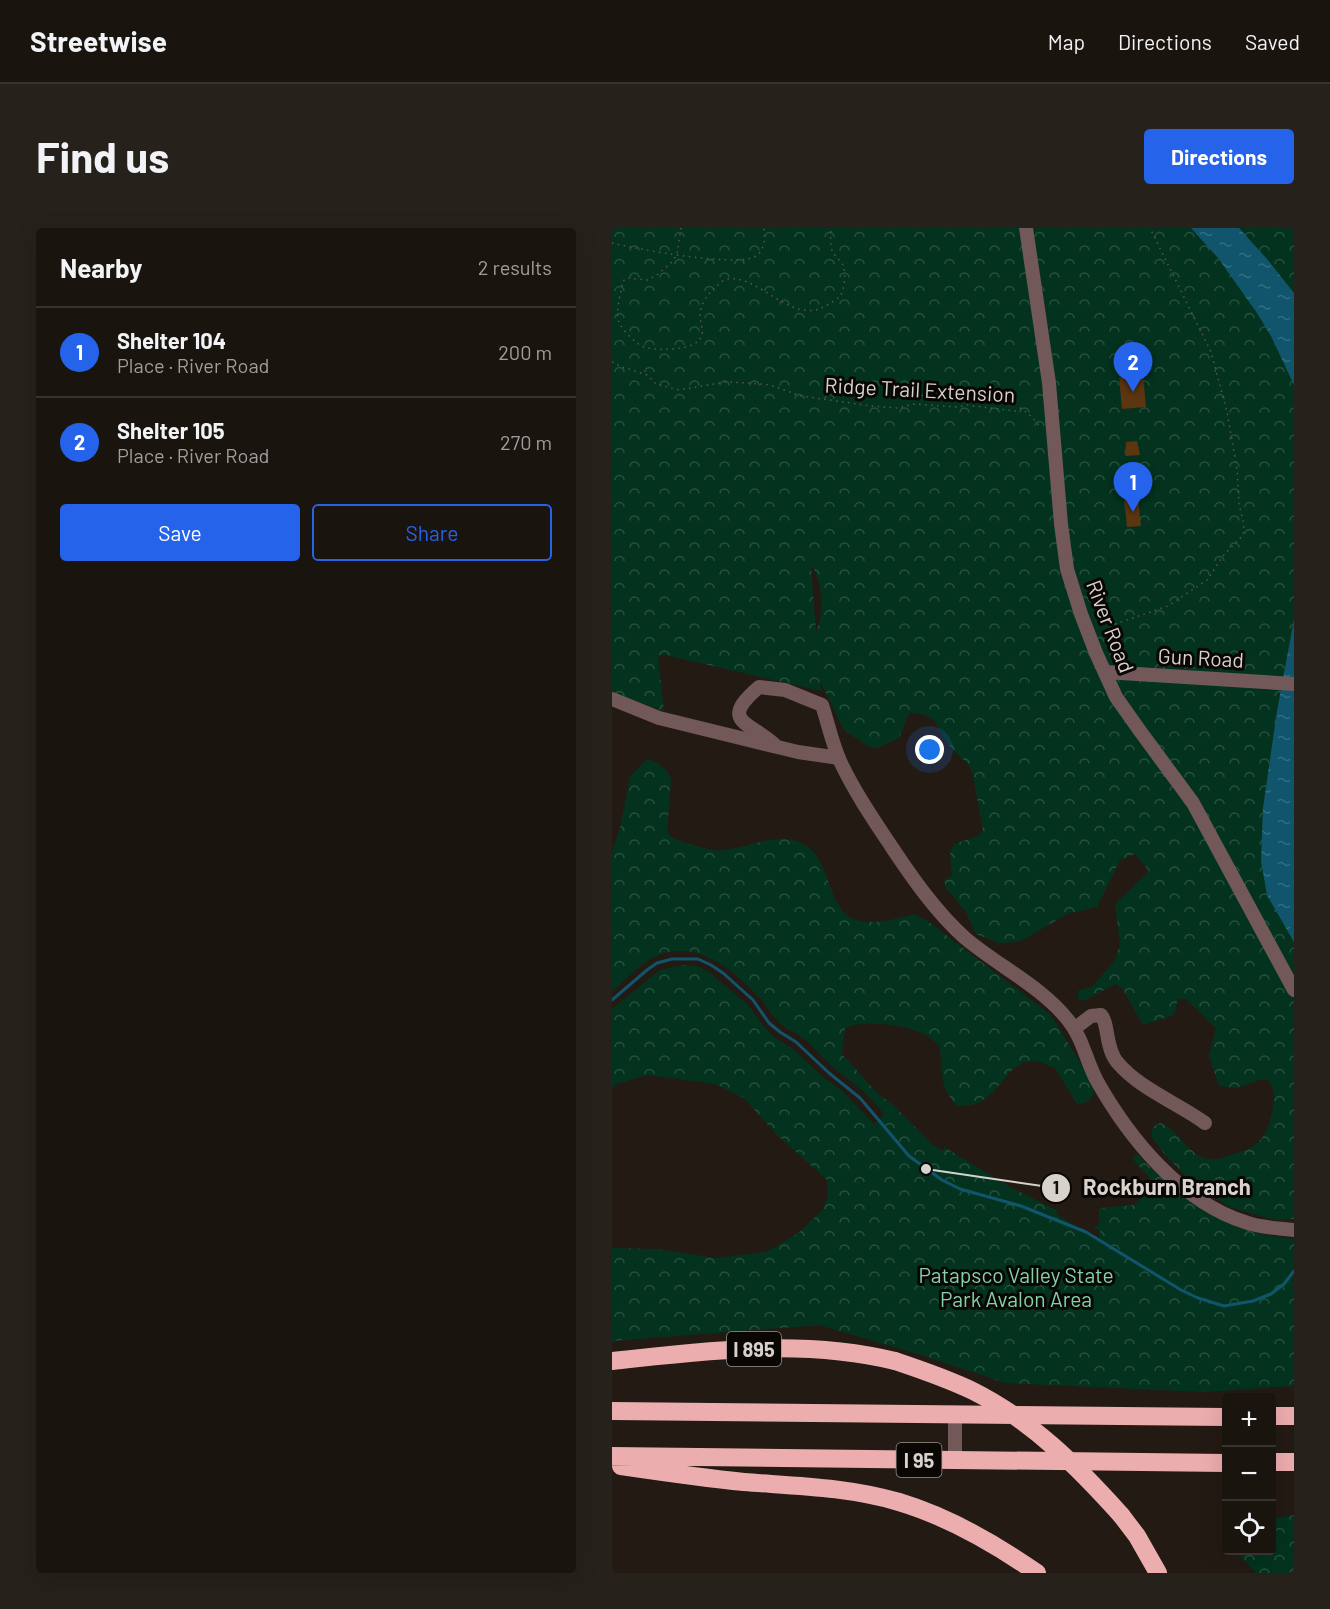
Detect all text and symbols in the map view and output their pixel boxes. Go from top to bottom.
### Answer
text: Streetwise [30,24,167,58]
text: Map [1048,29,1085,54]
text: Directions [1118,29,1212,54]
text: Saved [1245,29,1300,54]
button: Directions [1144,129,1294,184]
text: Find us [36,131,169,181]
text: Nearby [60,252,142,283]
text: 2 results [478,255,552,279]
text: Shelter 104 [117,327,226,353]
text: 1 [76,340,83,364]
text: 200 m [498,340,552,364]
pin: 2 [1114,342,1152,392]
text: Place · River Road [117,353,270,377]
street label: Ridge Trail Extension [824,372,1016,406]
text: Shelter 105 [117,417,225,443]
text: 2 [74,430,85,454]
text: 270 m [500,430,552,454]
text: Place · River Road [117,443,270,467]
pin: 1 [1114,462,1152,512]
button: Save [60,504,300,561]
button: Share [312,504,552,561]
street label: River Road [1082,576,1140,676]
street label: Gun Road [1157,642,1245,672]
your location [915,735,944,764]
callout: Rockburn Branch [1041,1168,1263,1208]
text: Rockburn Branch [1083,1173,1251,1199]
text: 1 [1053,1176,1059,1198]
park label: Patapsco Valley State Park Avalon Area [918,1262,1114,1311]
road number: I 895 [727,1332,781,1366]
map controls [1222,1393,1276,1555]
button: + [1222,1393,1276,1447]
road number: I 95 [896,1443,942,1477]
button: − [1222,1447,1276,1501]
button: locate [1222,1501,1276,1555]

